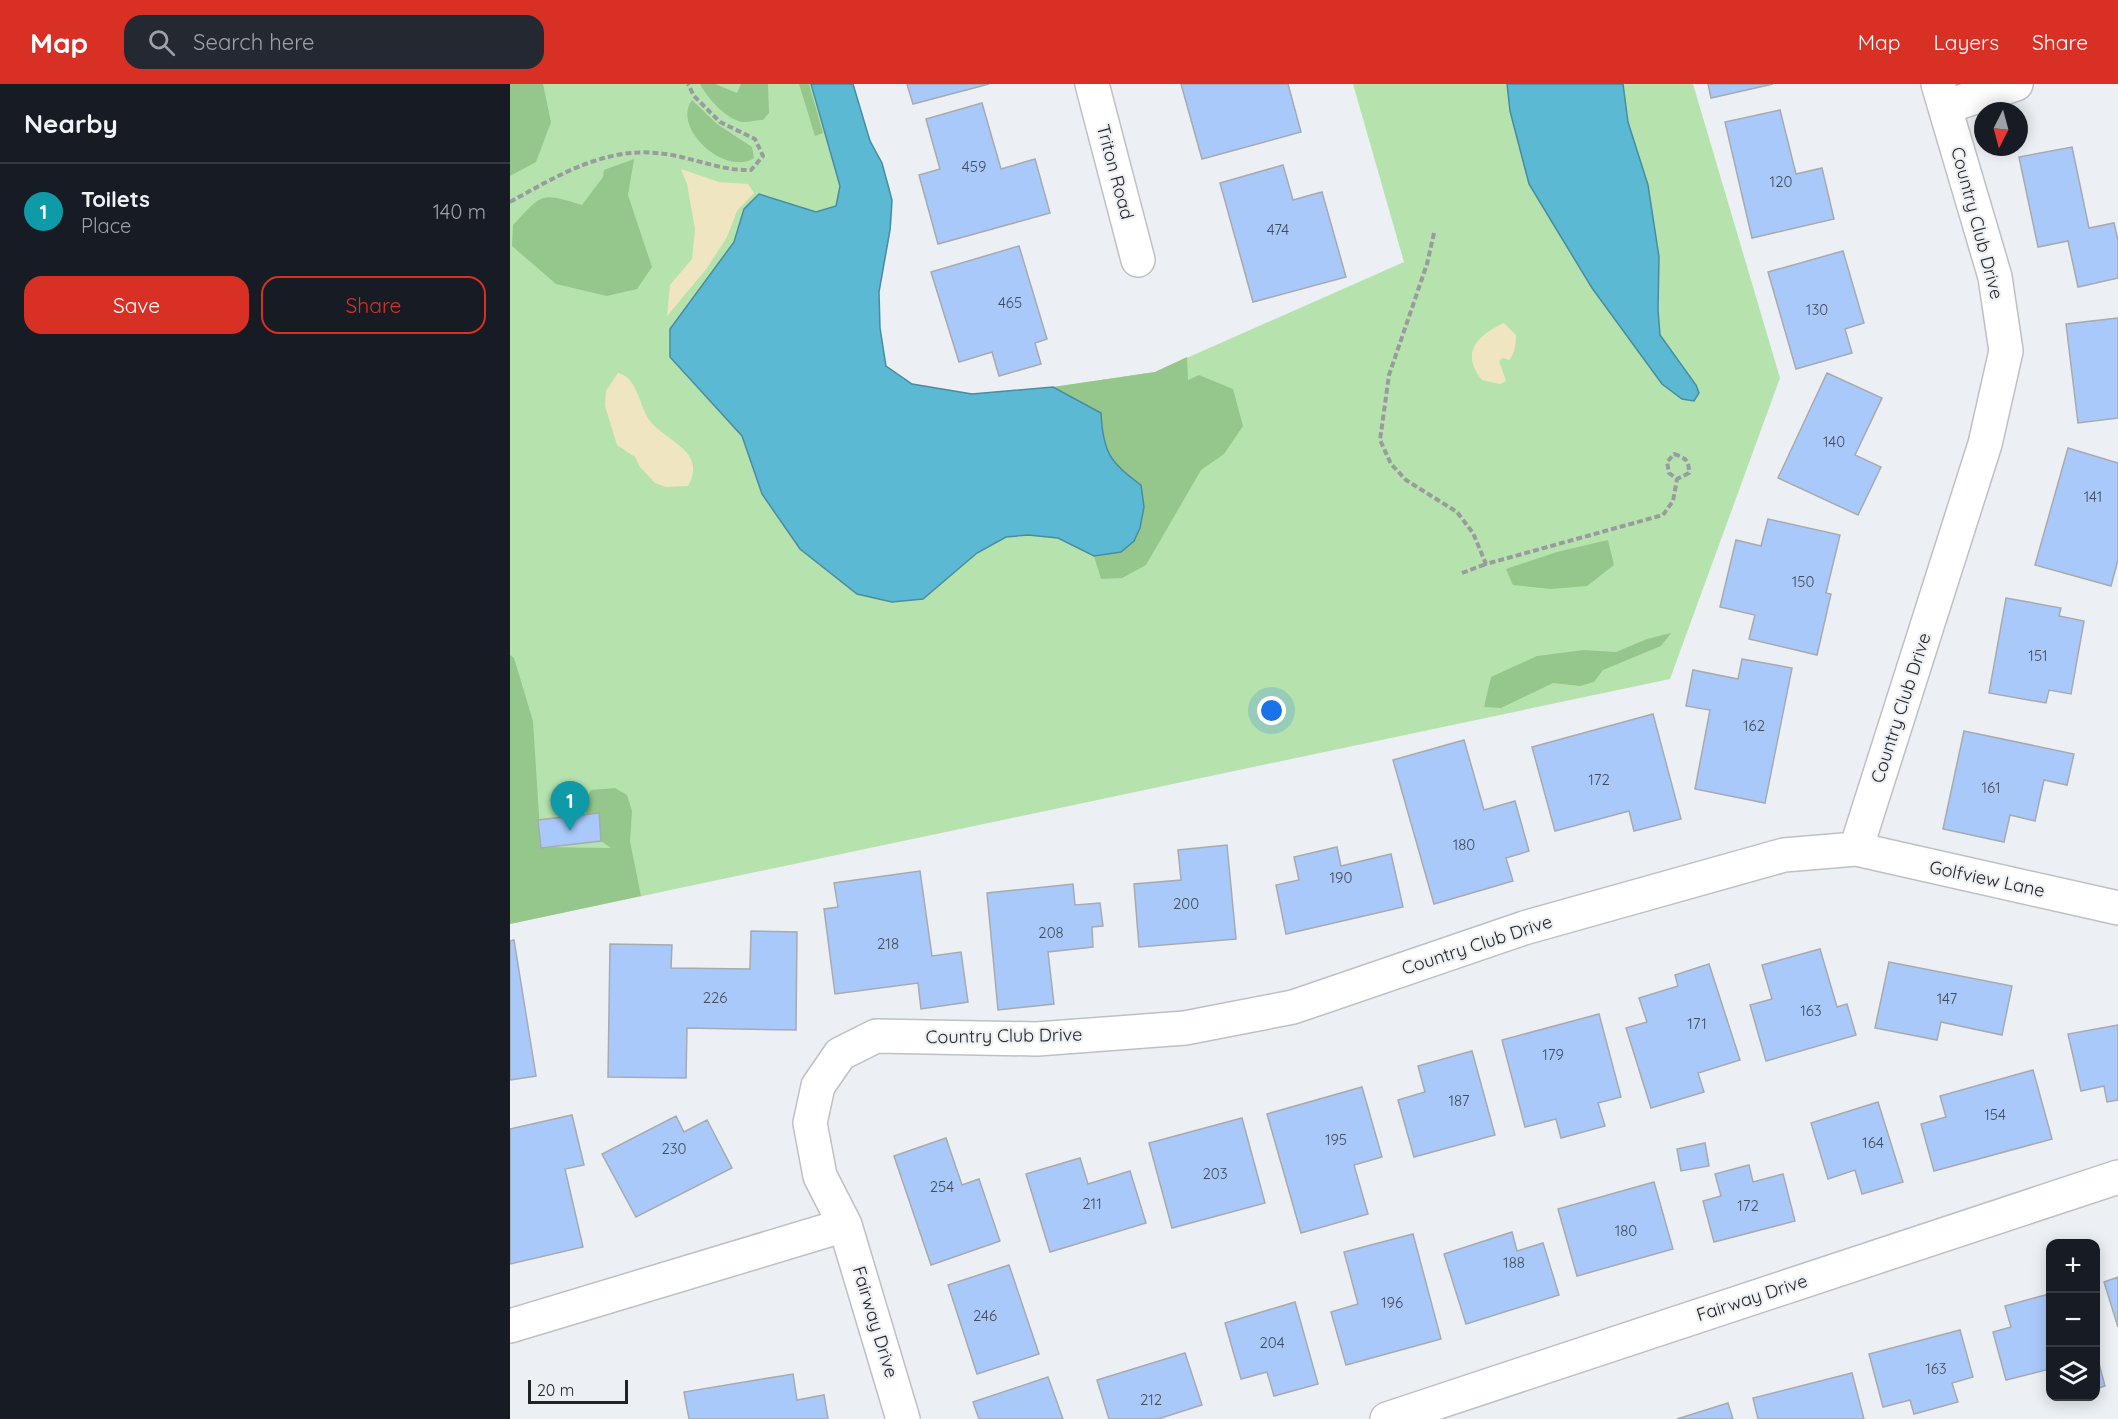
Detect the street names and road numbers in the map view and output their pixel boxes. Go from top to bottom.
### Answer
street label: Triton Road [1092,122,1139,222]
street label: Country Club Drive [1946,144,2009,301]
street label: Country Club Drive [1865,630,1936,786]
street label: Golfview Lane [1927,855,2047,902]
street label: Country Club Drive [1399,909,1555,980]
street label: Country Club Drive [925,1023,1083,1048]
street label: Fairway Drive [848,1263,903,1380]
street label: Fairway Drive [1693,1269,1810,1326]

